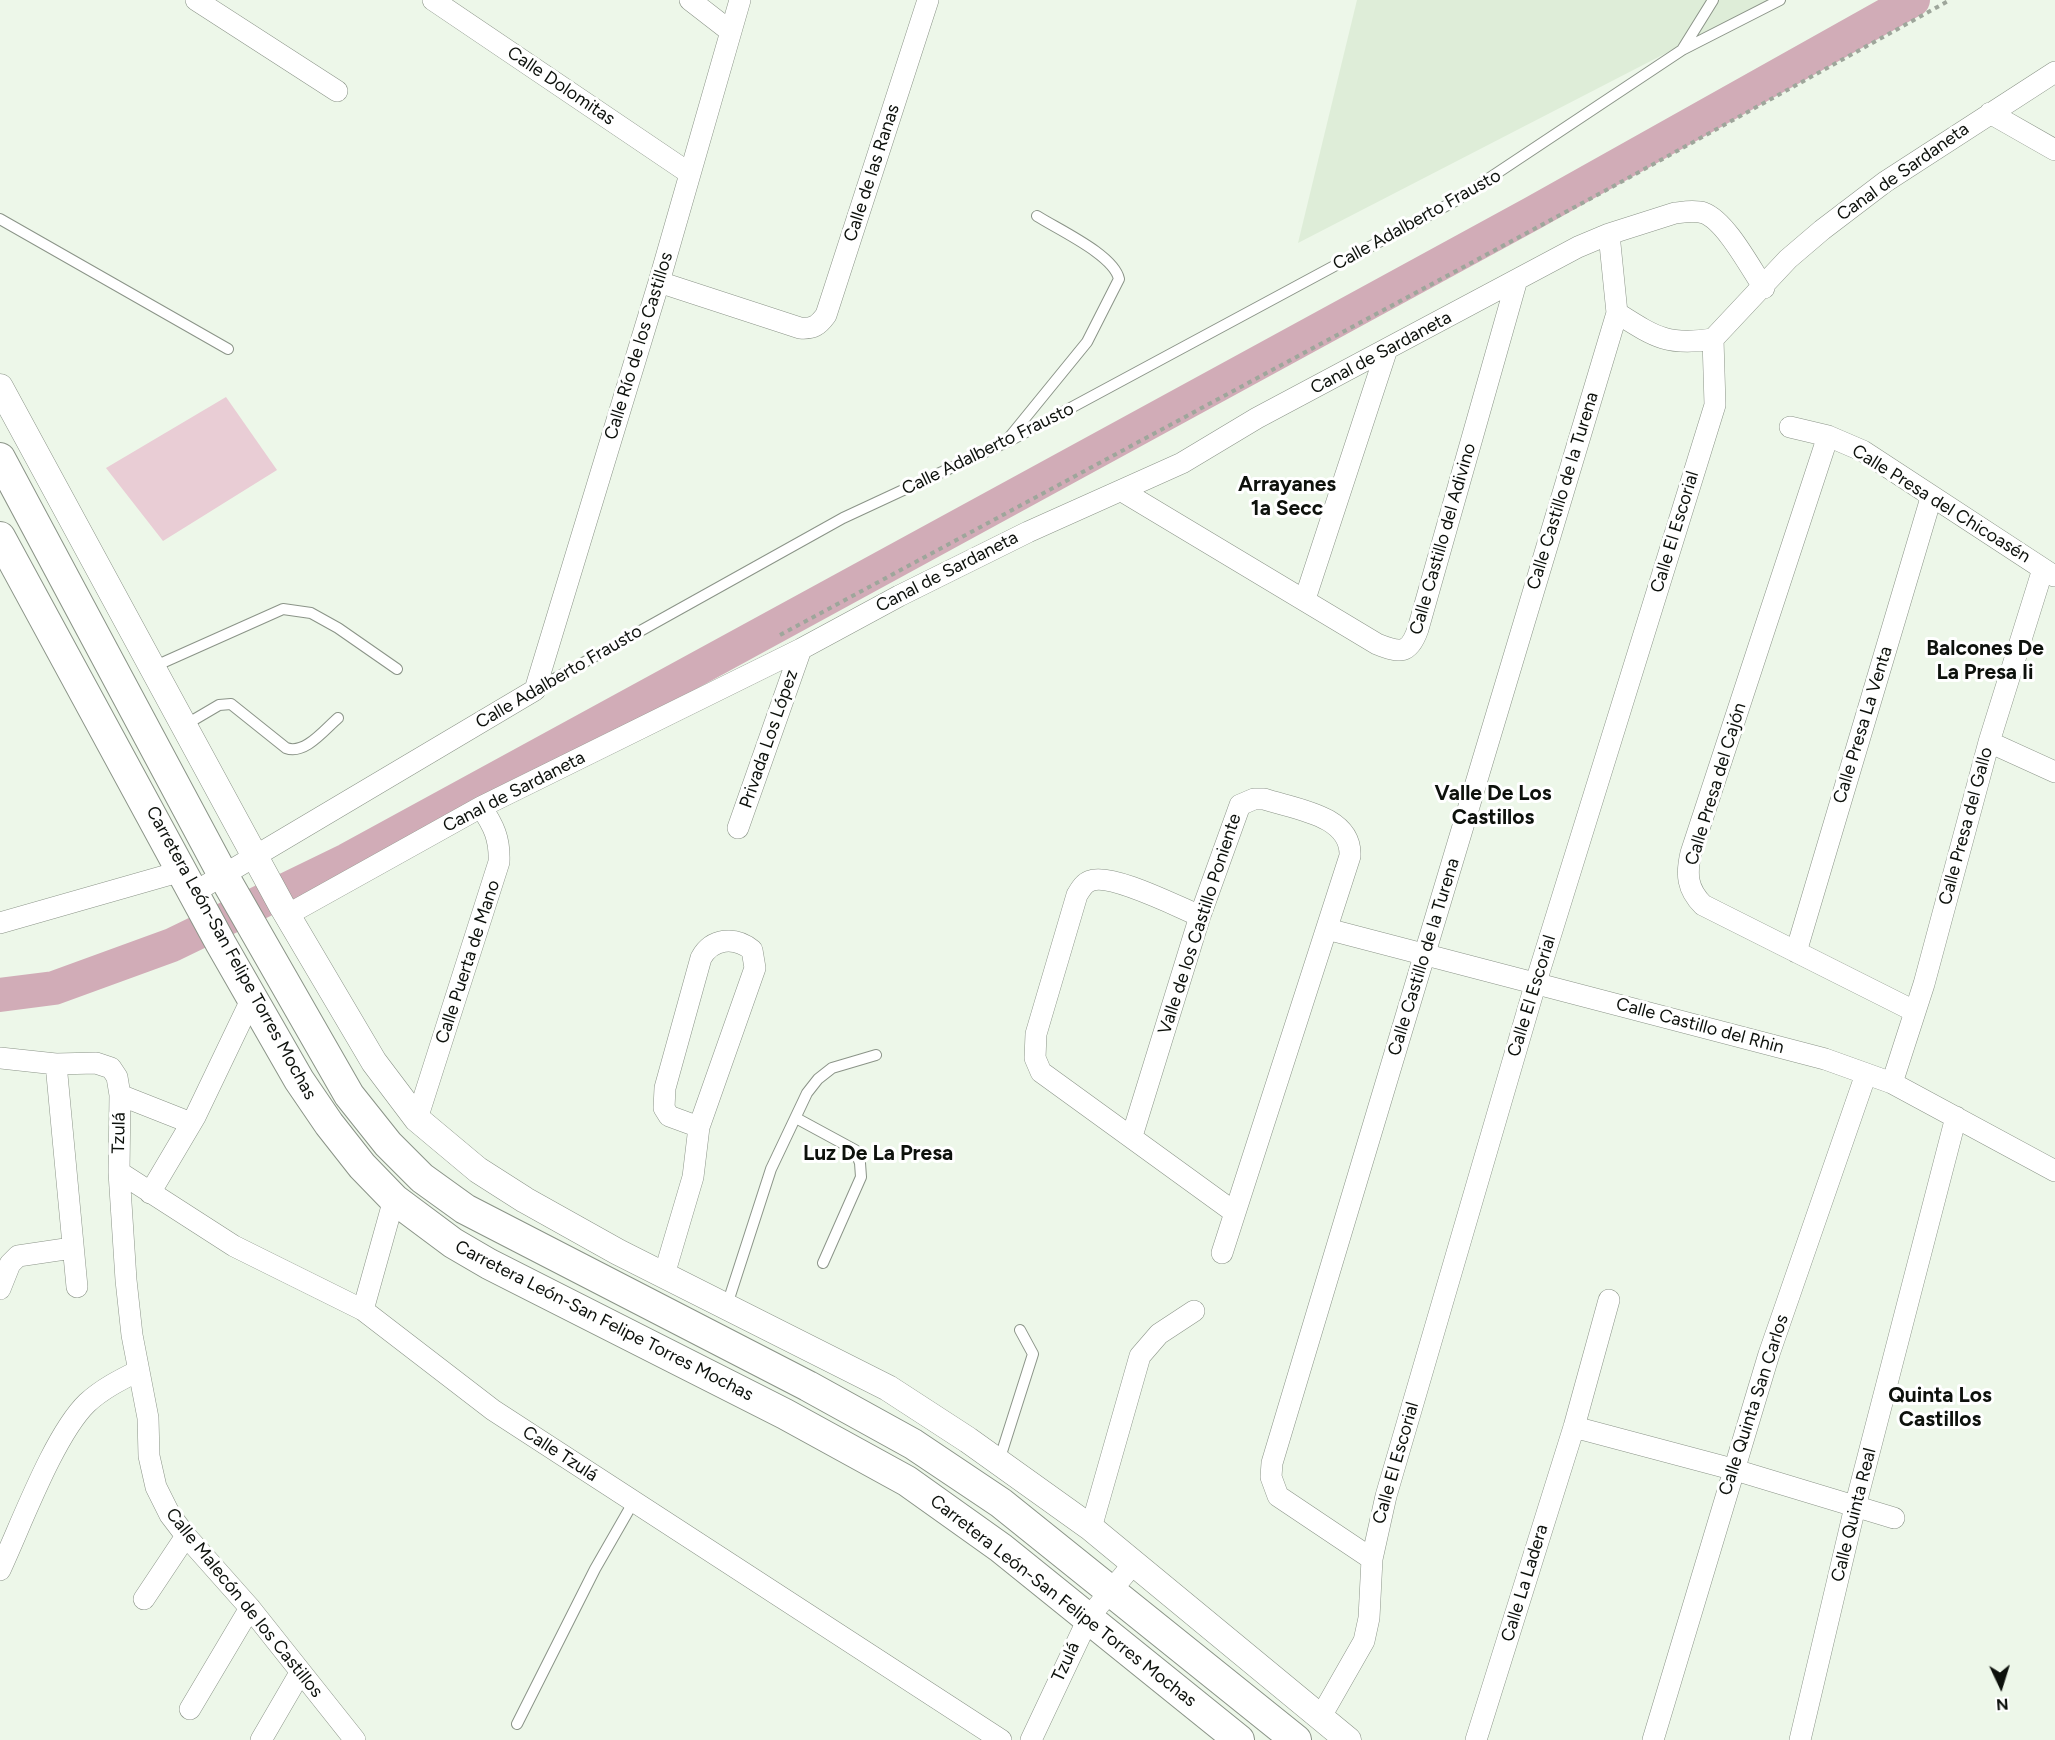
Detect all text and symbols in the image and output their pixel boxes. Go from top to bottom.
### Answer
street label: Calle Dolomitas [503,42,619,130]
street label: Calle de las Ranas [840,102,904,244]
street label: Canal de Sardaneta [1833,118,1973,226]
street label: Calle Adalberto Frausto [1329,165,1505,275]
street label: Calle Río de los Castillos [600,250,678,442]
street label: Canal de Sardaneta [1307,307,1455,399]
street label: Calle Castillo de la Turena [1523,390,1603,592]
street label: Calle Adalberto Frausto [898,398,1078,500]
street label: Calle Presa del Chicoasén [1848,440,2034,568]
street label: Calle Castillo del Adivino [1405,441,1481,637]
street label: Calle El Escorial [1646,469,1704,595]
district label: Arrayanes 1a Secc [1238,472,1336,522]
street label: Canal de Sardaneta [872,527,1022,617]
street label: Calle Adalberto Frausto [472,620,646,734]
district label: Balcones De La Presa Ii [1926,636,2044,686]
street label: Calle Presa La Venta [1829,644,1897,806]
street label: Privada Los López [735,667,803,811]
street label: Calle Presa del Cajón [1681,700,1751,868]
street label: Calle Presa del Gallo [1935,745,1997,907]
street label: Canal de Sardaneta [439,747,589,837]
district label: Valle De Los Castillos [1434,781,1552,831]
street label: Carretera León-San Felipe Torres Mochas [141,803,321,1103]
street label: Valle de los Castillo Poniente [1154,811,1246,1037]
street label: Calle Castillo de la Turena [1384,856,1464,1058]
street label: Calle Puerta de Mano [431,877,505,1047]
street label: Calle El Escorial [1503,933,1561,1059]
street label: Calle Castillo del Rhin [1614,993,1786,1059]
street label: Tzulá [108,1112,130,1154]
district label: Luz De La Presa [803,1141,953,1167]
street label: Carretera León-San Felipe Torres Mochas [451,1236,757,1406]
street label: Calle Quinta San Carlos [1715,1312,1793,1498]
district label: Quinta Los Castillos [1888,1383,1992,1433]
street label: Calle El Escorial [1368,1399,1424,1527]
street label: Calle Tzulá [518,1422,602,1486]
street label: Calle Quinta Real [1827,1446,1881,1584]
street label: Carretera León-San Felipe Torres Mochas [926,1490,1200,1712]
street label: Calle Malecón de los Castillos [161,1504,327,1702]
street label: Calle La Ladera [1497,1522,1553,1644]
street label: Tzulá [1047,1639,1085,1685]
north arrow [1971,1656,2031,1716]
text: N [1995,1695,2009,1714]

